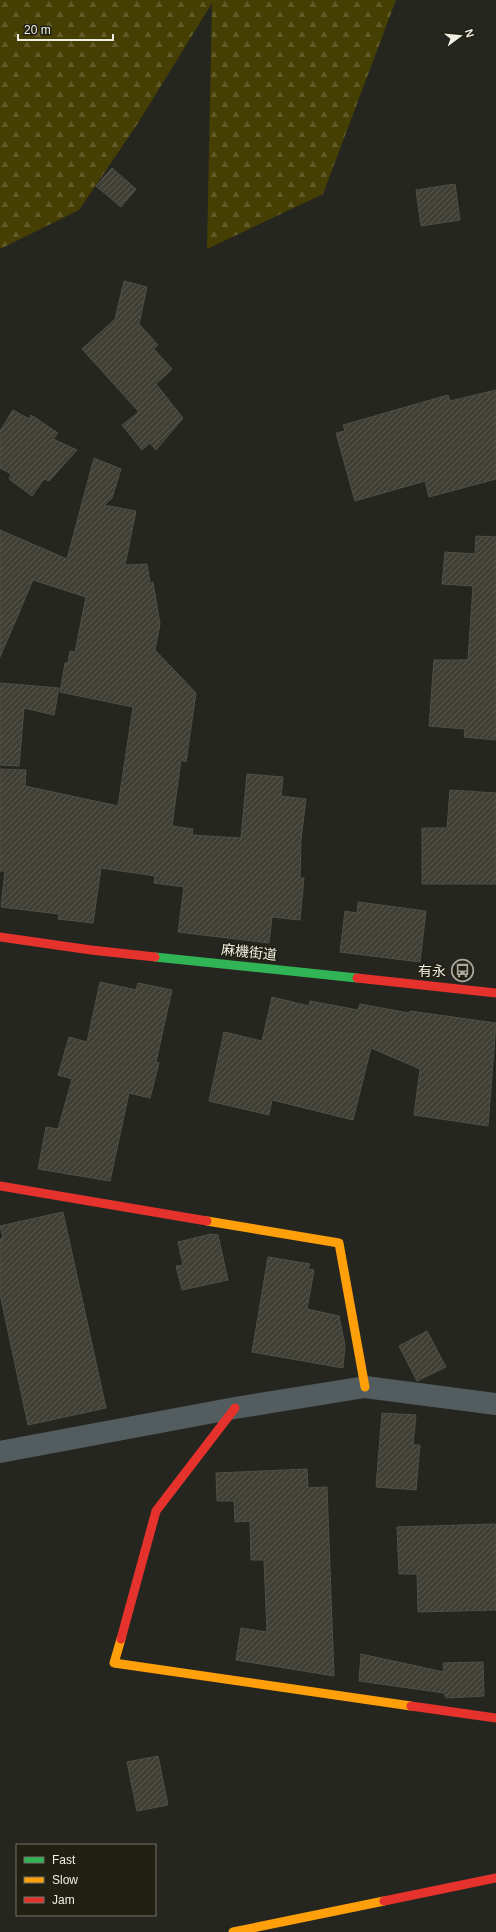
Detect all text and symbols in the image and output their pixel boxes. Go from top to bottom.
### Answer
scale bar [18,16,113,42]
north arrow [440,16,480,56]
text: 20 m [24,23,51,37]
text: N [463,28,476,39]
street label: 麻機街道 [220,941,278,963]
bus stop icon: 有永 [449,958,475,984]
place label: 有永 [418,963,446,979]
legend [16,1844,156,1916]
text: Fast [52,1853,76,1867]
text: Slow [52,1873,78,1887]
text: Jam [52,1893,75,1907]

